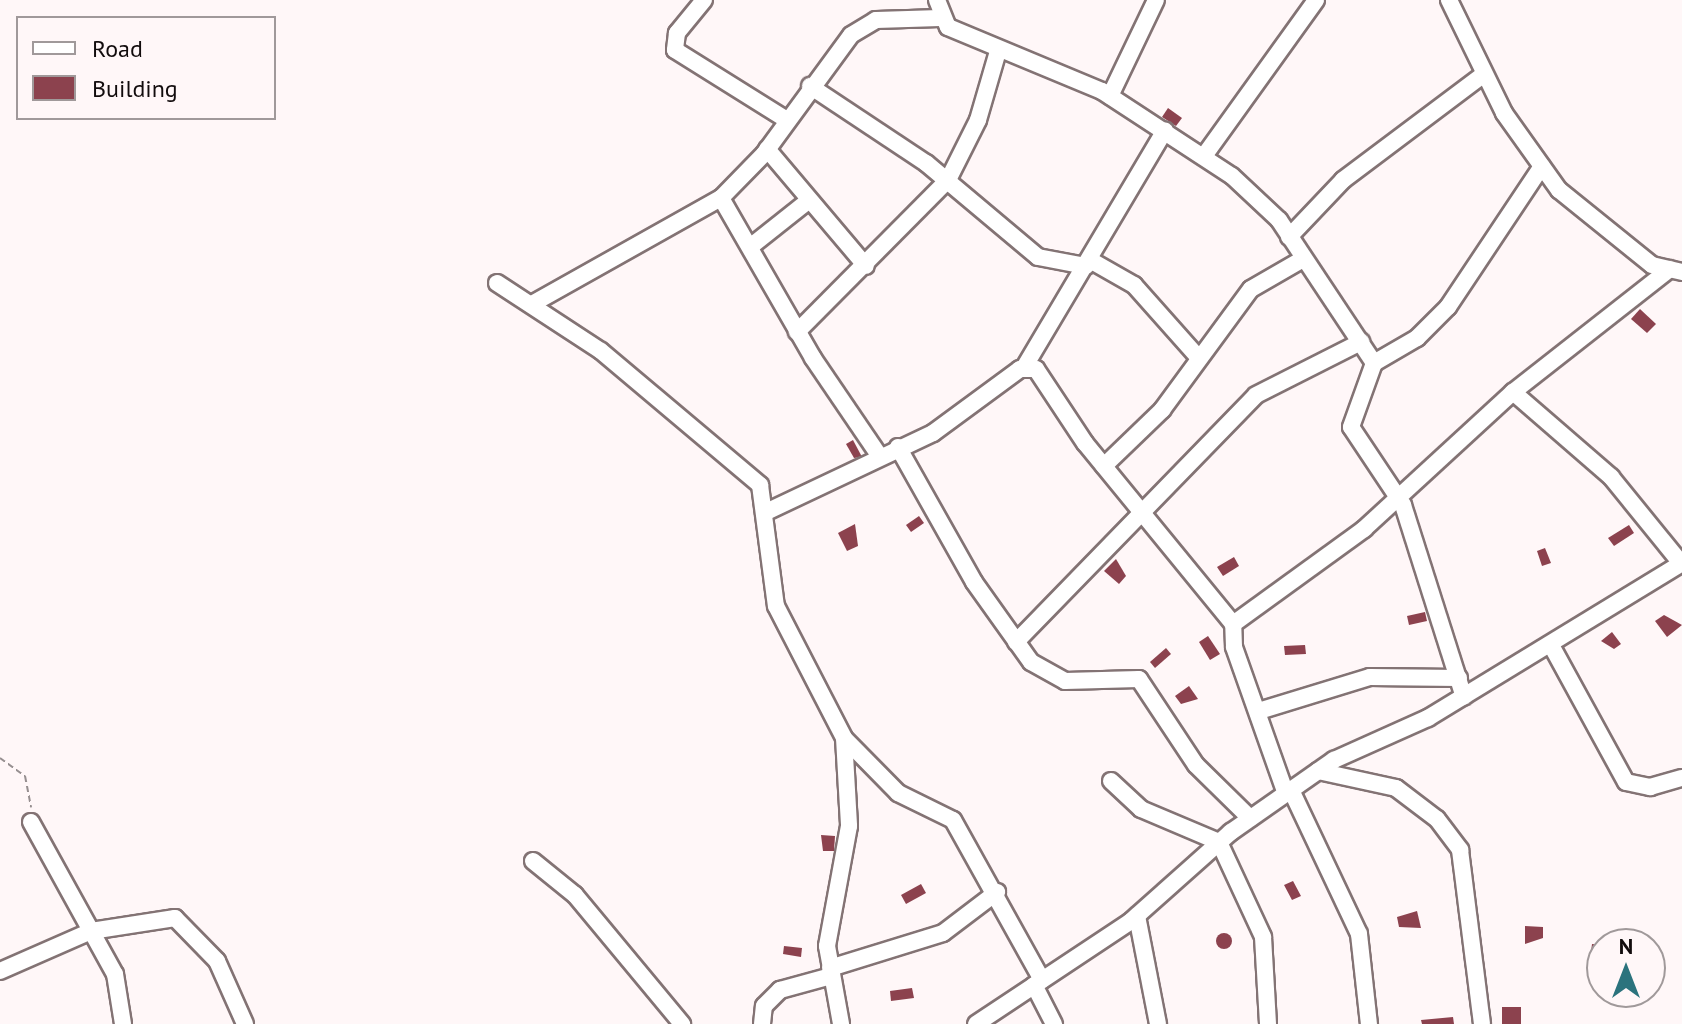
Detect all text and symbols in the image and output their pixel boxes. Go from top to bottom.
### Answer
legend [16,16,276,120]
text: Road [92,33,143,64]
text: Building [92,73,178,104]
north arrow [1586,928,1666,1008]
text: N [1619,932,1633,960]

